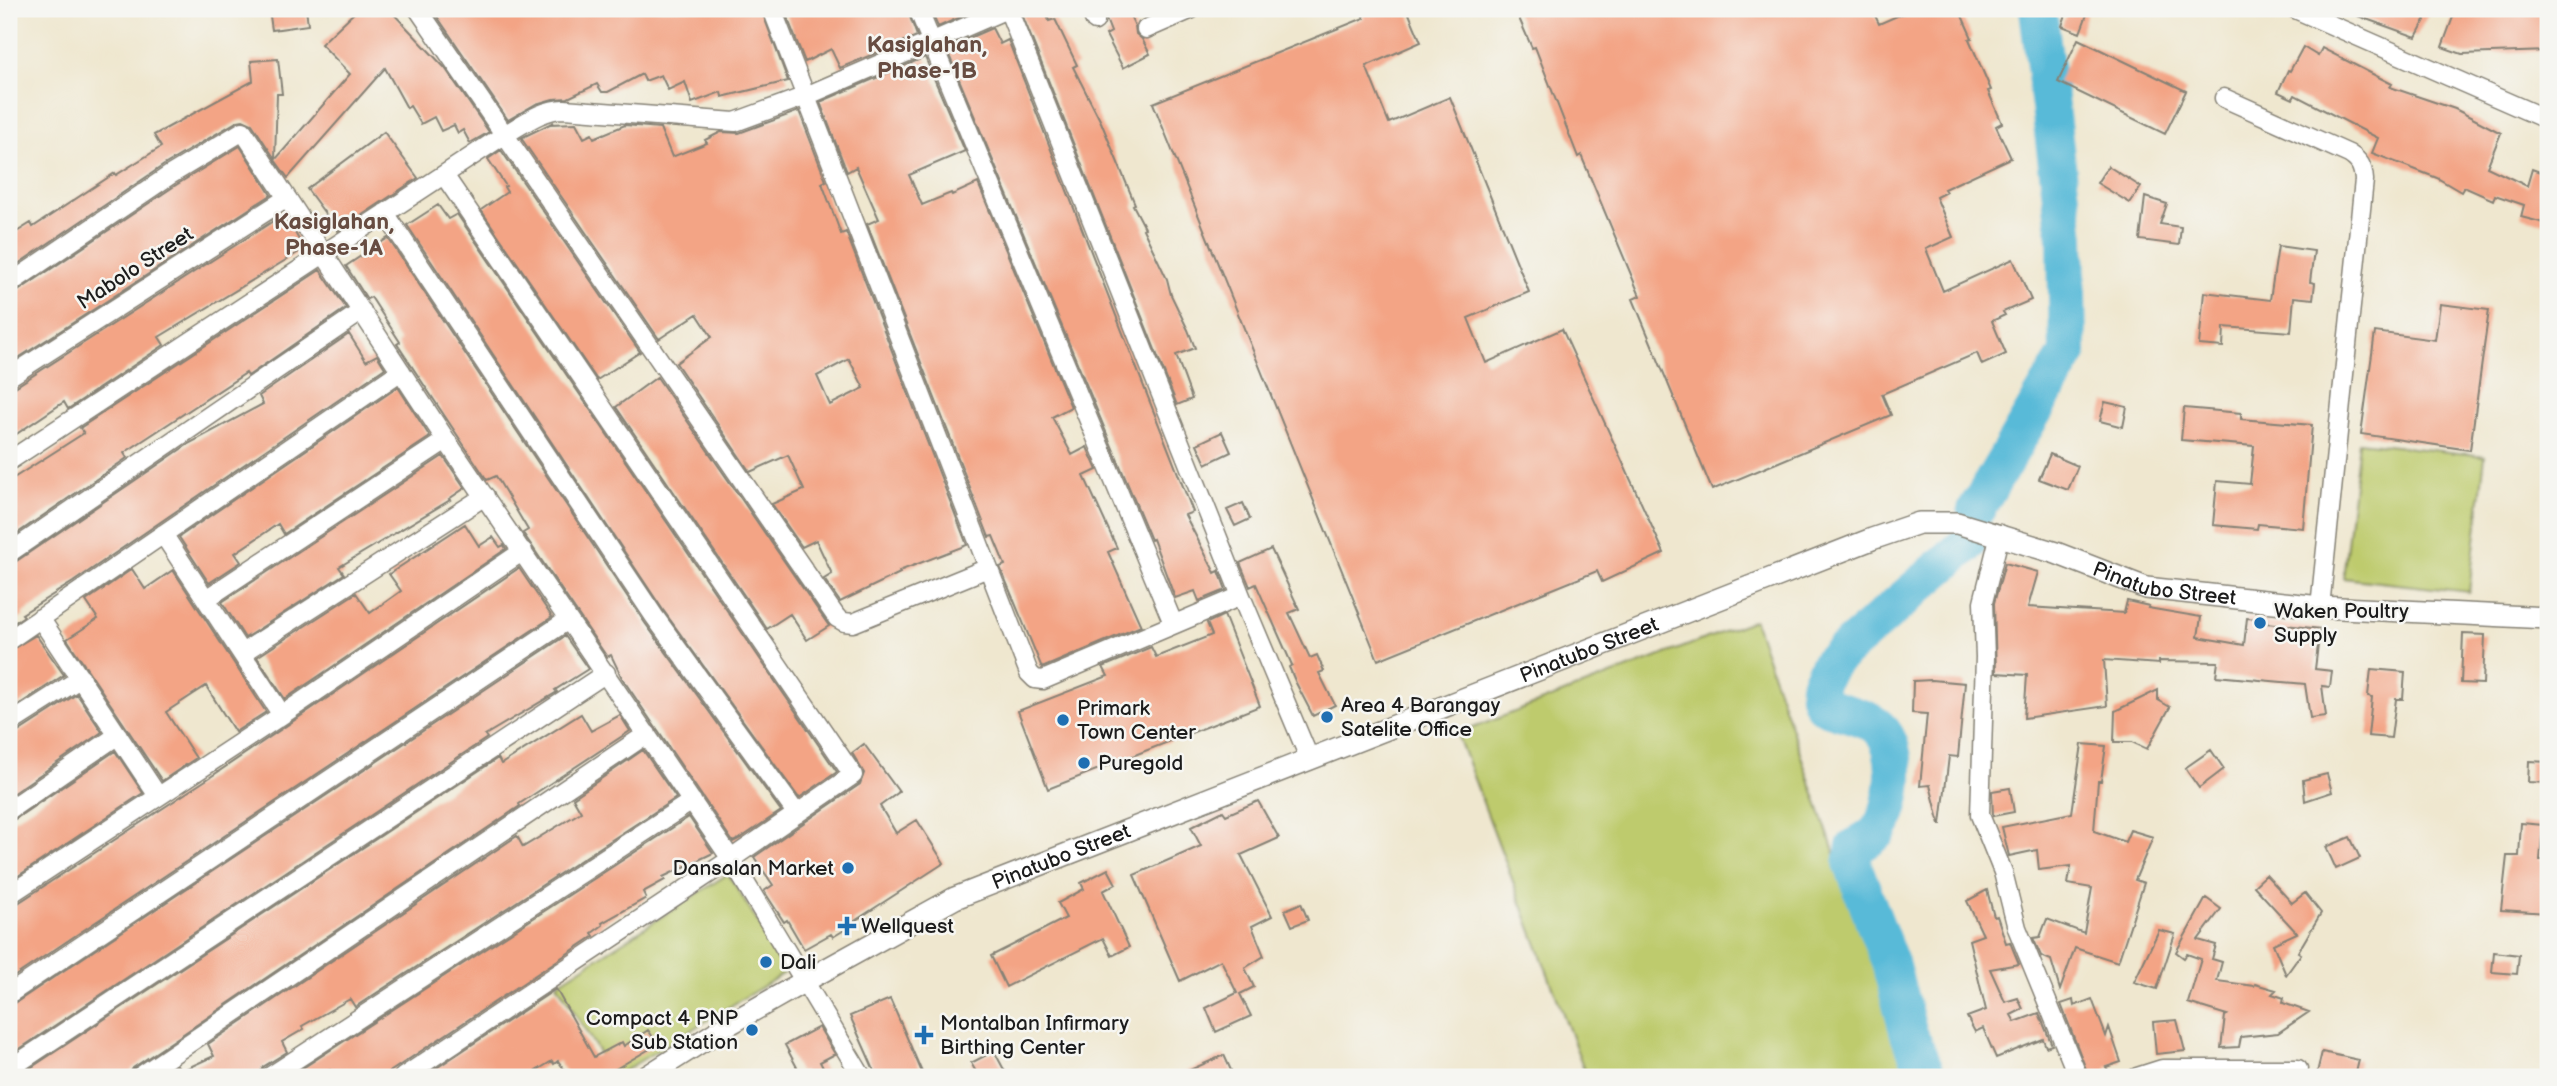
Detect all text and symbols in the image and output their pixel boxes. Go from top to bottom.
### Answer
district label: Kasiglahan, Phase-1B [867,31,987,85]
district label: Kasiglahan, Phase-1A [274,208,394,262]
street label: Mabolo Street [73,221,198,315]
street label: Pinatubo Street [2089,557,2238,611]
place label: Waken Poultry Supply [2274,599,2409,648]
street label: Pinatubo Street [1516,612,1662,689]
marker: Waken Poultry Supply [2252,615,2268,631]
place label: Area 4 Barangay Satelite Office [1341,693,1501,742]
place label: Primark Town Center [1077,696,1196,745]
marker: Area 4 Barangay Satelite Office [1319,709,1335,725]
marker: Primark Town Center [1055,712,1071,728]
place label: Puregold [1098,751,1183,776]
marker: Puregold [1076,755,1092,771]
street label: Pinatubo Street [988,818,1134,895]
place label: Dansalan Market [673,856,835,881]
marker: Dansalan Market [840,860,856,876]
place label: Wellquest [861,914,954,939]
marker: Wellquest [839,918,855,934]
place label: Dali [780,950,817,975]
marker: Dali [758,954,774,970]
place label: Compact 4 PNP Sub Station [586,1006,738,1055]
place label: Montalban Infirmary Birthing Center [940,1011,1130,1060]
marker: Compact 4 PNP Sub Station [744,1022,760,1038]
marker: Montalban Infirmary Birthing Center [914,1025,934,1045]

